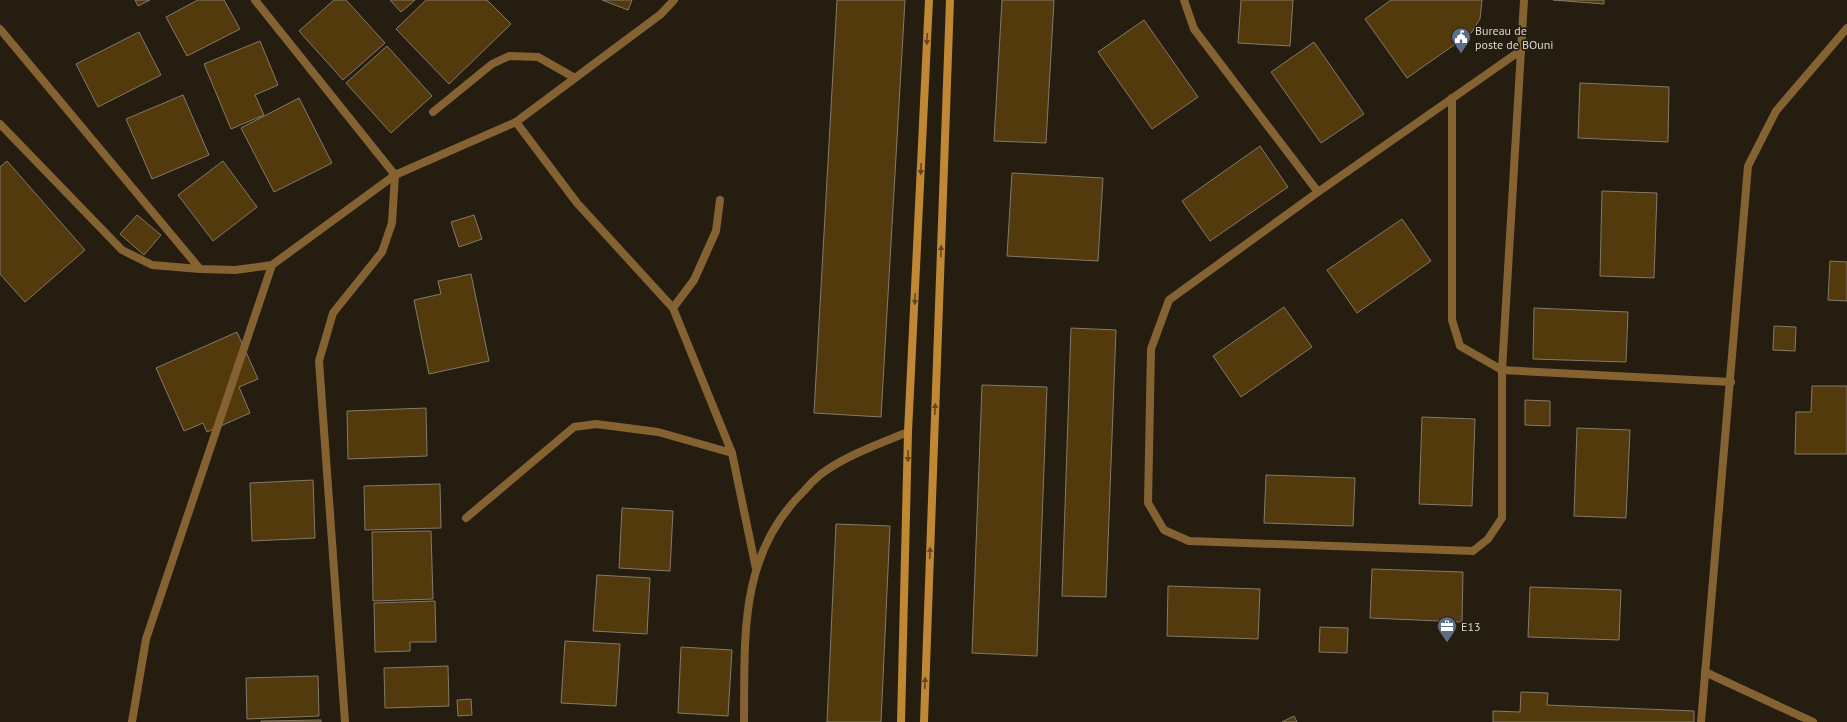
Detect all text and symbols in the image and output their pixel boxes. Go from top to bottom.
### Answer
place label: Bureau de poste de BOuni [1475,23,1553,52]
public building icon: Bureau de poste de BOuni [1450,26,1472,54]
one-way arrow [924,33,931,45]
one-way arrow [918,163,924,176]
one-way arrow [938,244,944,257]
one-way arrow [911,293,918,305]
one-way arrow [932,402,938,415]
one-way arrow [905,450,911,463]
one-way arrow [927,546,933,559]
office icon: E13 [1436,615,1458,643]
place label: E13 [1461,619,1481,634]
one-way arrow [922,677,929,689]

